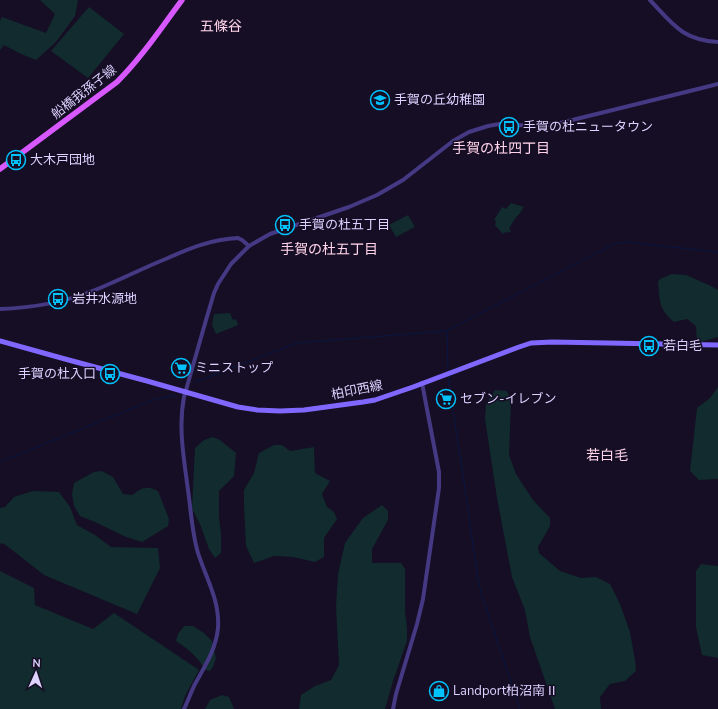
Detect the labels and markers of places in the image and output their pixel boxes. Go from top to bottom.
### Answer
school or university icon: 手賀の丘幼稚園 [369,89,391,111]
place label: 手賀の丘幼稚園 [394,91,485,109]
bus stop icon: 手賀の杜ニュータウン [498,116,520,138]
place label: 手賀の杜ニュータウン [523,118,653,136]
bus stop icon: 大木戸団地 [5,149,27,171]
place label: 大木戸団地 [30,151,95,169]
bus stop icon: 手賀の杜五丁目 [274,214,296,236]
place label: 手賀の杜五丁目 [299,216,390,234]
bus stop icon: 岩井水源地 [47,288,69,310]
place label: 岩井水源地 [72,290,137,308]
bus stop icon: 若白毛 [638,335,660,357]
place label: 若白毛 [663,337,702,355]
supermarket icon: ミニストップ [170,357,192,379]
place label: ミニストップ [195,359,273,377]
bus stop icon: 手賀の杜入口 [99,363,121,385]
place label: 手賀の杜入口 [18,365,96,383]
supermarket icon: セブン-イレブン [435,388,457,410]
place label: セブン-イレブン [460,390,557,408]
shop icon: Landport柏沼南Ⅱ [428,680,450,702]
place label: Landport柏沼南Ⅱ [453,682,558,700]

